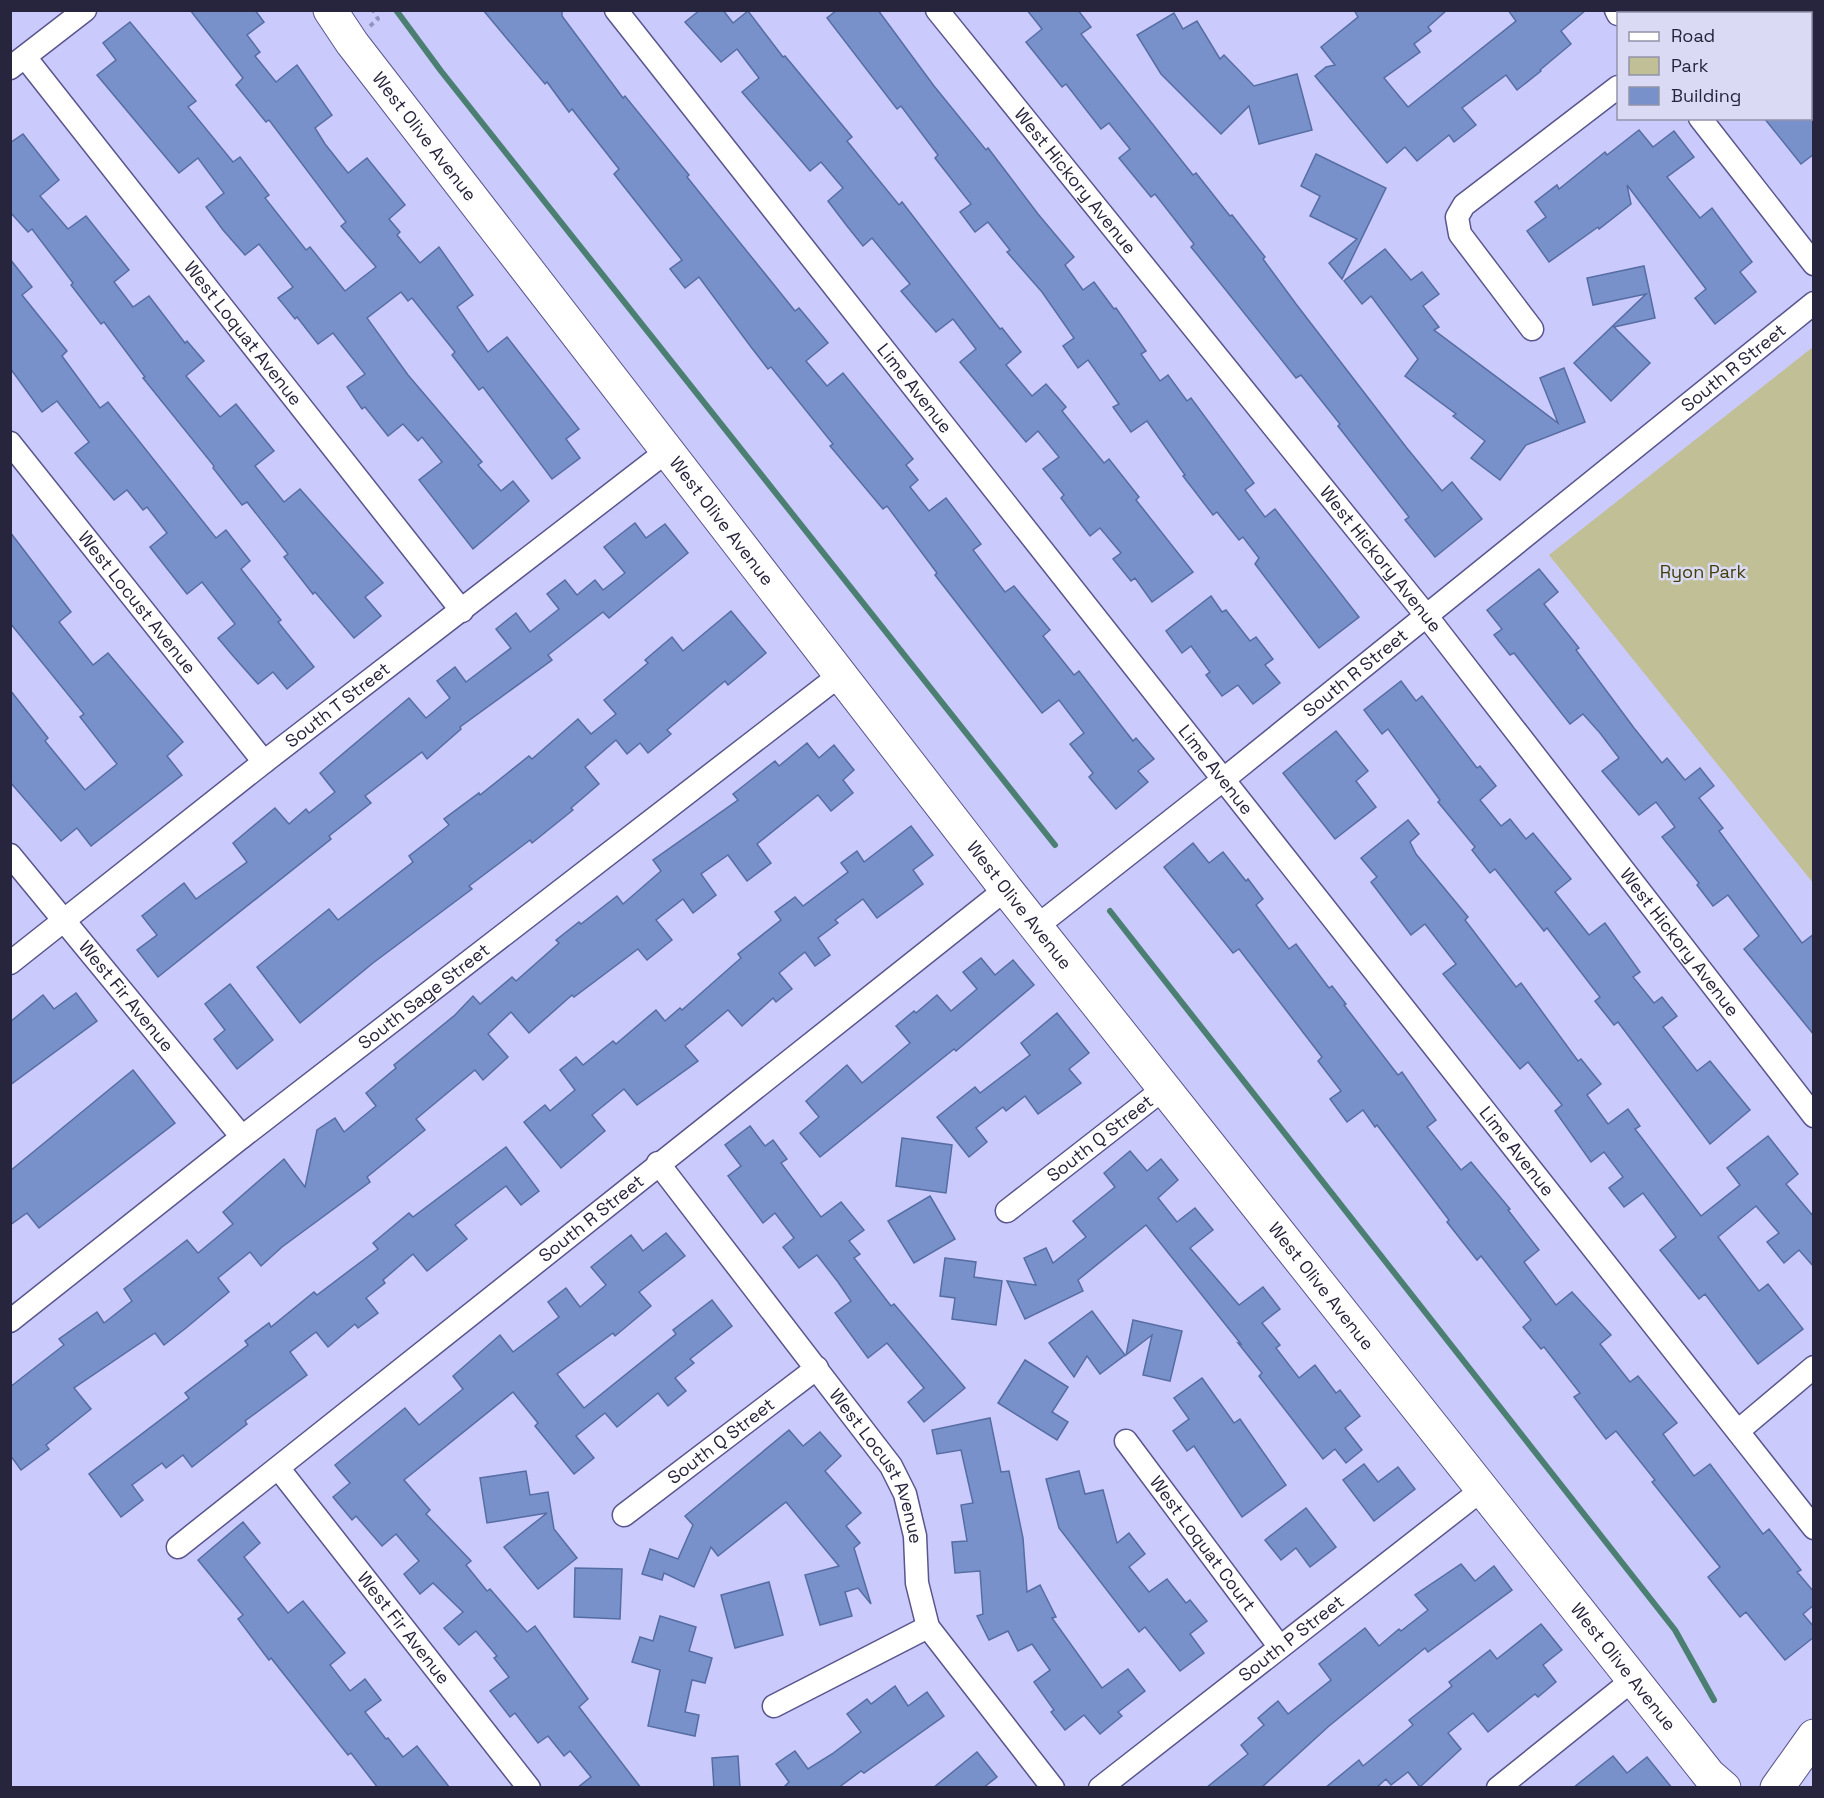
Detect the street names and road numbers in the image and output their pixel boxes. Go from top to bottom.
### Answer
street label: West Olive Avenue [368,67,482,206]
street label: West Hickory Avenue [1010,103,1142,259]
street label: West Loquat Avenue [179,256,308,410]
street label: South R Street [1676,318,1790,417]
street label: Lime Avenue [872,338,958,438]
street label: West Olive Avenue [665,452,779,590]
street label: West Hickory Avenue [1315,481,1447,637]
street label: West Locust Avenue [73,526,201,679]
street label: South R Street [1298,623,1412,722]
street label: South T Street [280,657,394,752]
street label: Lime Avenue [1173,720,1259,819]
street label: West Olive Avenue [962,836,1077,974]
street label: West Hickory Avenue [1615,863,1745,1021]
street label: West Fir Avenue [74,936,179,1056]
street label: South Sage Street [353,938,494,1054]
street label: South Q Street [1042,1089,1158,1187]
street label: Lime Avenue [1475,1101,1560,1201]
street label: South R Street [534,1169,648,1267]
street label: West Olive Avenue [1264,1217,1379,1355]
street label: West Locust Avenue [825,1384,927,1544]
street label: South Q Street [663,1392,779,1489]
street label: West Loquat Court [1145,1471,1261,1616]
street label: West Fir Avenue [353,1567,455,1689]
street label: South P Street [1234,1590,1349,1686]
street label: West Olive Avenue [1566,1598,1682,1735]

